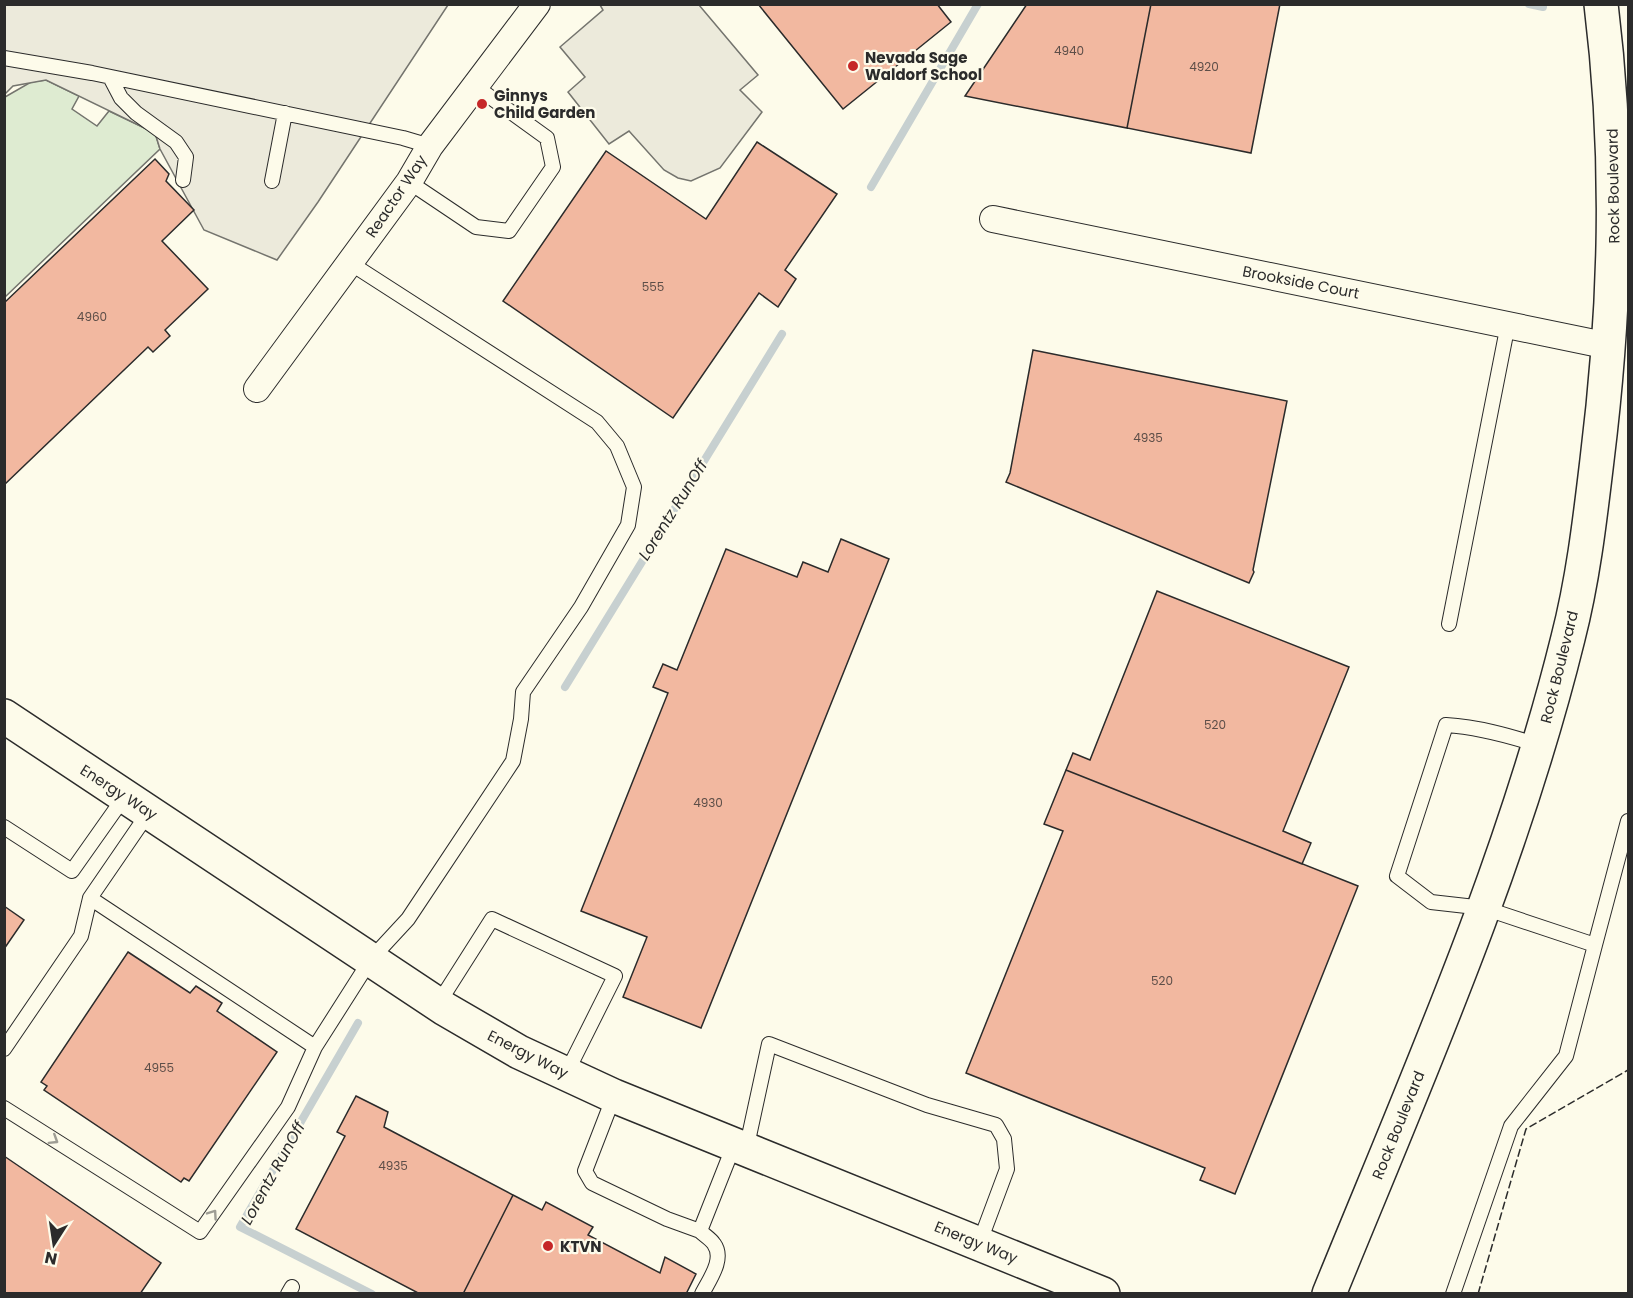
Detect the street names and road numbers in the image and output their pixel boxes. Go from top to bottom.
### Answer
street label: Rock Boulevard [1601,128,1625,244]
street label: Reactor Way [361,150,432,241]
street label: Brookside Court [1241,260,1361,304]
street label: Rock Boulevard [1535,609,1583,725]
street label: Energy Way [76,759,162,825]
street label: Energy Way [484,1025,572,1084]
street label: Rock Boulevard [1367,1068,1429,1182]
street label: Energy Way [931,1216,1021,1268]

